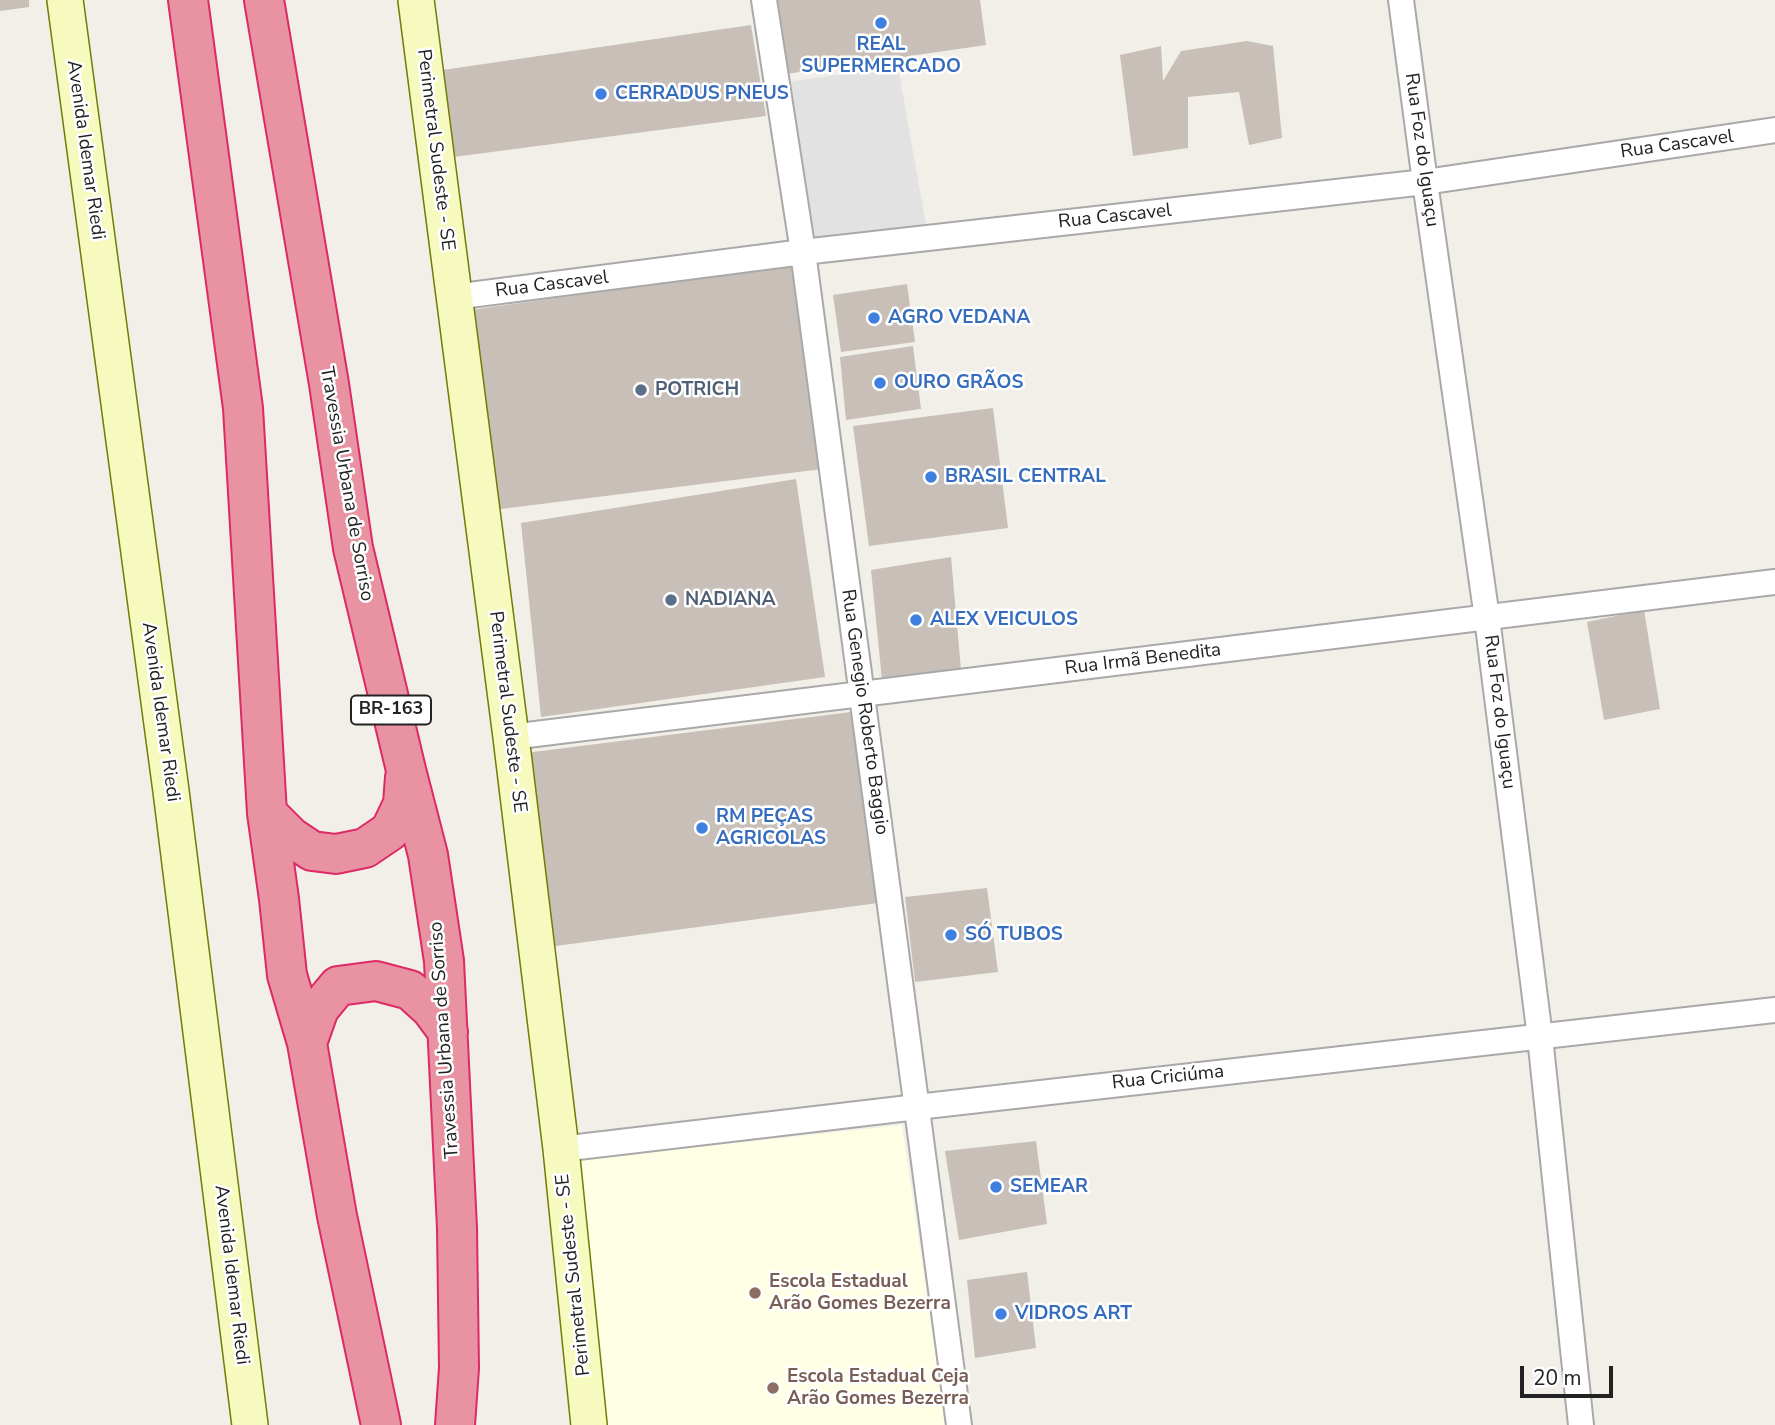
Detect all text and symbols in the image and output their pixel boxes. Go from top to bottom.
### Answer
marker: REAL SUPERMERCADO [873,15,889,31]
place label: REAL SUPERMERCADO [801,34,961,78]
street label: Perimetral Sudeste - SE [411,48,459,252]
street label: Avenida Idemar Riedi [61,59,109,241]
street label: Rua Foz do Iguaçu [1399,72,1443,228]
place label: CERRADUS PNEUS [615,83,789,105]
marker: CERRADUS PNEUS [593,86,609,102]
street label: Rua Cascavel [1619,126,1735,164]
street label: Rua Cascavel [1057,200,1173,234]
street label: Rua Cascavel [494,267,610,303]
place label: AGRO VEDANA [888,307,1030,329]
marker: AGRO VEDANA [866,310,882,326]
street label: Travessia Urbana de Sorriso [314,365,378,603]
place label: OURO GRÃOS [894,372,1023,394]
marker: OURO GRÃOS [872,375,888,391]
place label: POTRICH [655,379,739,401]
marker: POTRICH [633,382,649,398]
place label: BRASIL CENTRAL [945,466,1106,488]
marker: BRASIL CENTRAL [923,469,939,485]
street label: Rua Genegio Roberto Baggio [835,588,893,836]
place label: NADIANA [685,589,776,611]
marker: NADIANA [663,592,679,608]
place label: ALEX VEICULOS [930,609,1078,631]
street label: Perimetral Sudeste - SE [483,610,531,814]
marker: ALEX VEICULOS [908,612,924,628]
street label: Avenida Idemar Riedi [136,621,184,803]
street label: Rua Foz do Iguaçu [1478,634,1520,790]
street label: Rua Irmã Benedita [1064,639,1222,681]
road number: BR-163 [351,696,431,724]
place label: RM PEÇAS AGRICOLAS [716,806,826,850]
marker: RM PEÇAS AGRICOLAS [694,820,710,836]
street label: Travessia Urbana de Sorriso [425,921,465,1159]
place label: SÓ TUBOS [965,924,1063,946]
marker: SÓ TUBOS [943,927,959,943]
street label: Rua Criciúma [1111,1061,1225,1095]
street label: Perimetral Sudeste - SE [552,1173,596,1377]
place label: SEMEAR [1010,1176,1088,1198]
marker: SEMEAR [988,1179,1004,1195]
street label: Avenida Idemar Riedi [209,1184,253,1366]
place label: Escola Estadual Arão Gomes Bezerra [769,1271,951,1315]
marker: Escola Estadual Arão Gomes Bezerra [747,1285,763,1301]
place label: VIDROS ART [1015,1303,1132,1325]
marker: VIDROS ART [993,1306,1009,1322]
scale bar [1523,1352,1616,1396]
text: 20 m [1533,1364,1582,1392]
place label: Escola Estadual Ceja Arão Gomes Bezerra [787,1366,969,1410]
marker: Escola Estadual Ceja Arão Gomes Bezerra [765,1380,781,1396]

